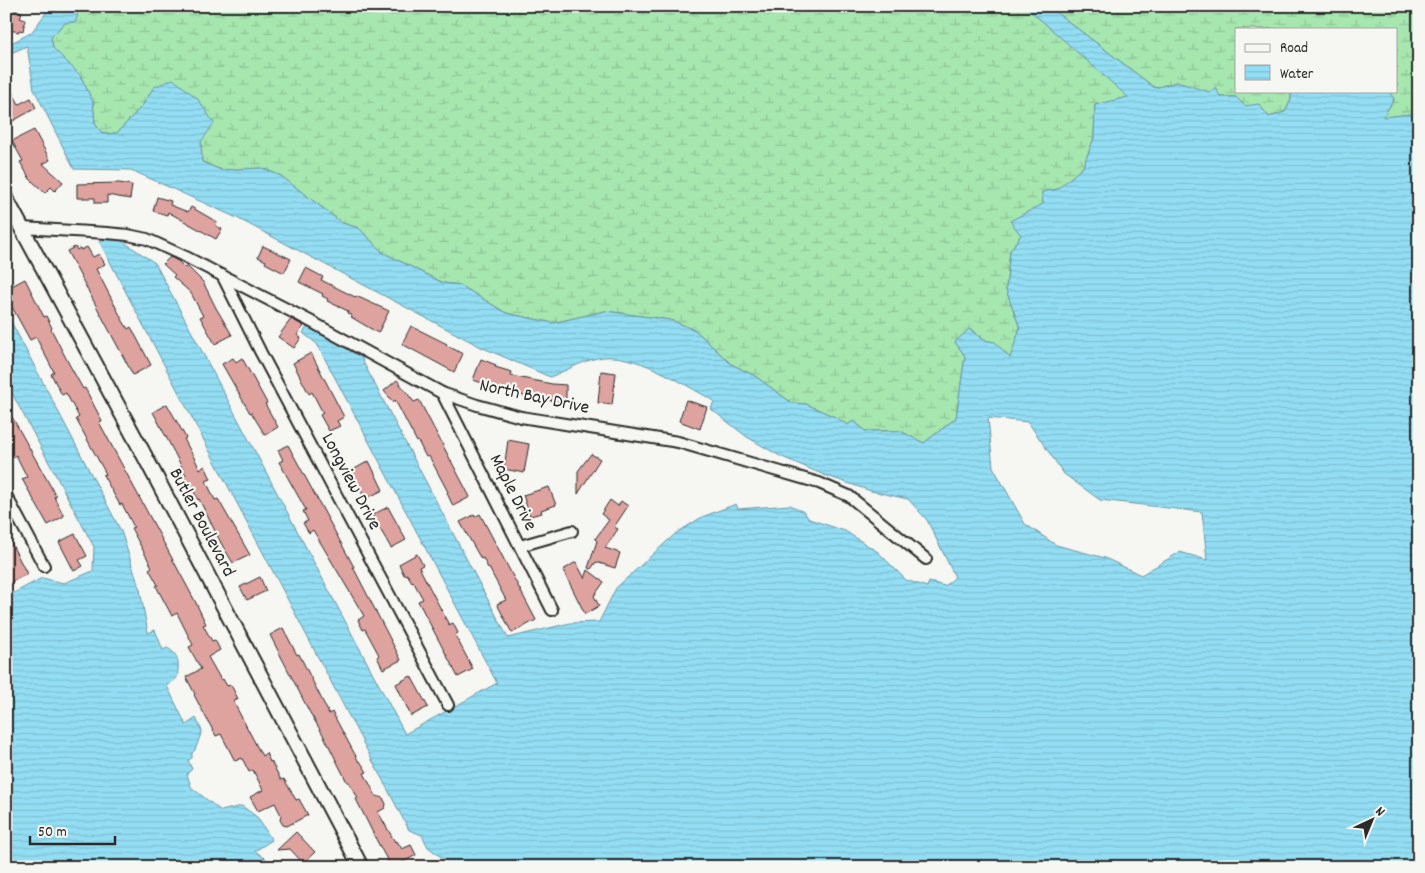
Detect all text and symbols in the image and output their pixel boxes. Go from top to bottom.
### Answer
legend [1235,28,1398,92]
text: Road [1280,38,1308,60]
text: Water [1280,64,1314,86]
street label: North Bay Drive [477,373,591,423]
street label: Longview Drive [313,429,387,535]
street label: Maple Drive [481,450,543,536]
street label: Butler Boulevard [161,464,241,582]
north arrow [1348,796,1398,846]
text: N [1370,802,1389,822]
scale bar [30,813,115,845]
text: 50 m [38,822,67,844]

